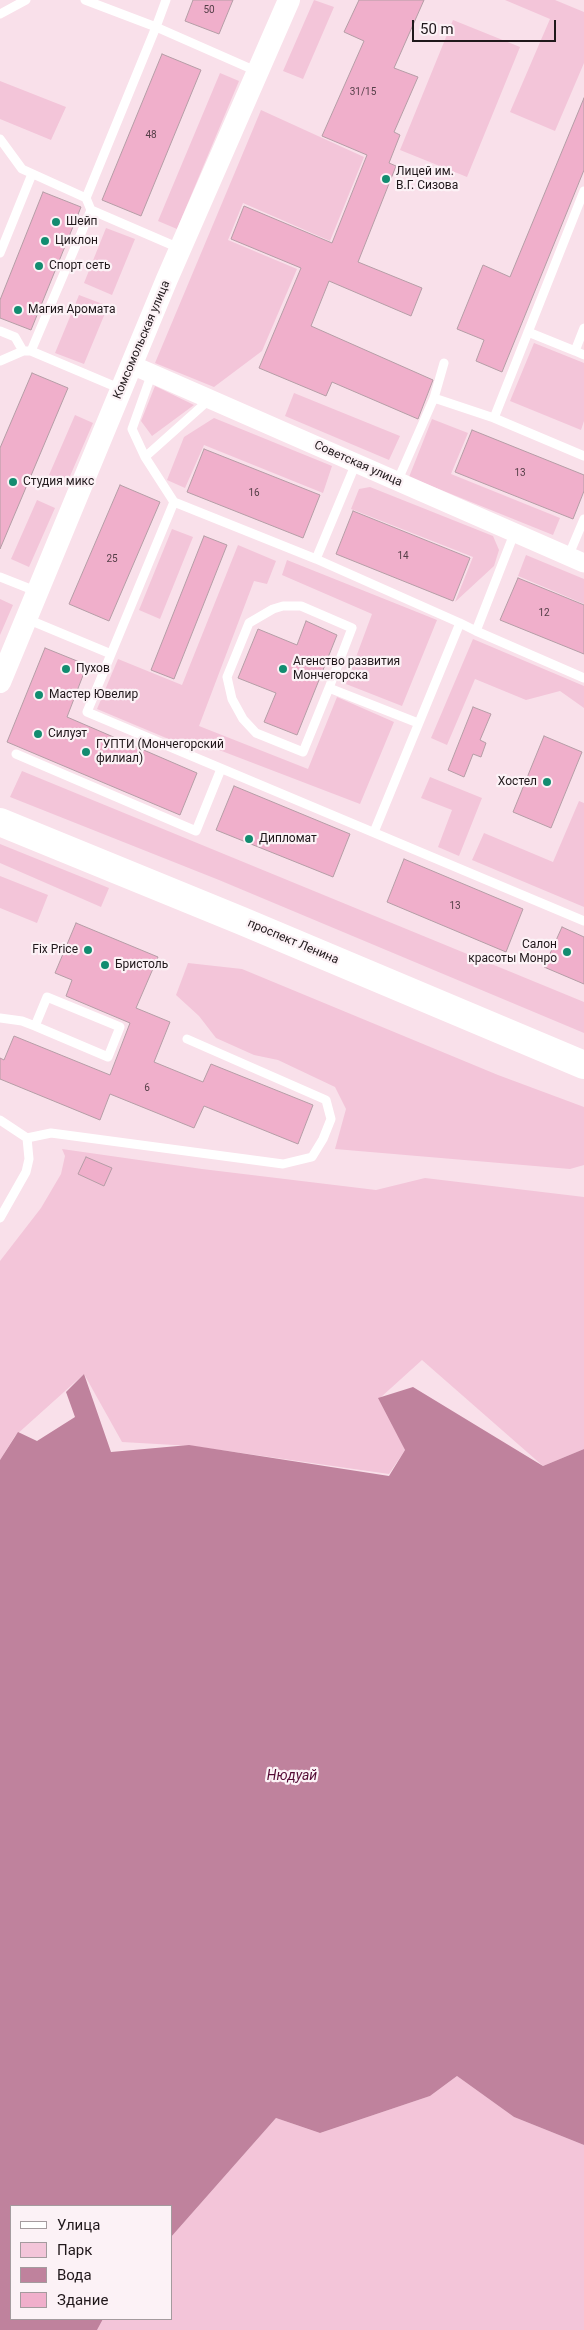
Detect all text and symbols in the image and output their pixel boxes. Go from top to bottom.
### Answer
house number: 50 [203,4,215,16]
scale bar [414,10,558,42]
text: 50 m [420,20,454,38]
house number: 31/15 [350,86,376,98]
house number: 48 [145,129,157,141]
place label: Лицей им. В.Г. Сизова [396,165,458,193]
marker: Лицей им. В.Г. Сизова [380,173,392,185]
place label: Шейп [66,215,98,229]
marker: Шейп [50,216,62,228]
place label: Циклон [55,234,98,248]
marker: Циклон [39,235,51,247]
place label: Спорт сеть [49,259,110,273]
marker: Спорт сеть [33,260,45,272]
street label: Комсомольская улица [110,279,174,401]
place label: Магия Аромата [28,303,115,317]
marker: Магия Аромата [12,304,24,316]
street label: Советская улица [312,438,404,490]
house number: 13 [514,467,526,479]
place label: Студия микс [23,475,94,489]
marker: Студия микс [7,476,19,488]
house number: 16 [248,487,260,499]
house number: 14 [397,550,409,562]
house number: 25 [106,553,118,565]
house number: 12 [538,607,550,619]
place label: Агенство развития Мончегорска [293,655,400,683]
place label: Пухов [76,662,110,676]
marker: Пухов [60,663,72,675]
marker: Агенство развития Мончегорска [277,663,289,675]
place label: Мастер Ювелир [49,688,138,702]
marker: Мастер Ювелир [33,689,45,701]
place label: Силуэт [48,727,87,741]
marker: Силуэт [32,728,44,740]
place label: ГУПТИ (Мончегорский филиал) [96,738,224,766]
marker: ГУПТИ (Мончегорский филиал) [80,746,92,758]
place label: Хостел [498,775,537,789]
marker: Хостел [541,776,553,788]
place label: Дипломат [259,832,317,846]
marker: Дипломат [243,833,255,845]
house number: 13 [449,900,461,912]
street label: проспект Ленина [245,916,341,968]
place label: Салон красоты Монро [468,938,557,966]
place label: Fix Price [32,943,78,957]
marker: Fix Price [82,944,94,956]
marker: Салон красоты Монро [561,946,573,958]
place label: Бристоль [115,958,168,972]
marker: Бристоль [99,959,111,971]
house number: 6 [144,1082,150,1094]
water label: Нюдуай [267,1768,317,1784]
legend [10,2205,172,2320]
text: Улица [57,2216,100,2234]
text: Парк [57,2241,92,2259]
text: Вода [57,2266,92,2284]
text: Здание [57,2291,108,2309]

